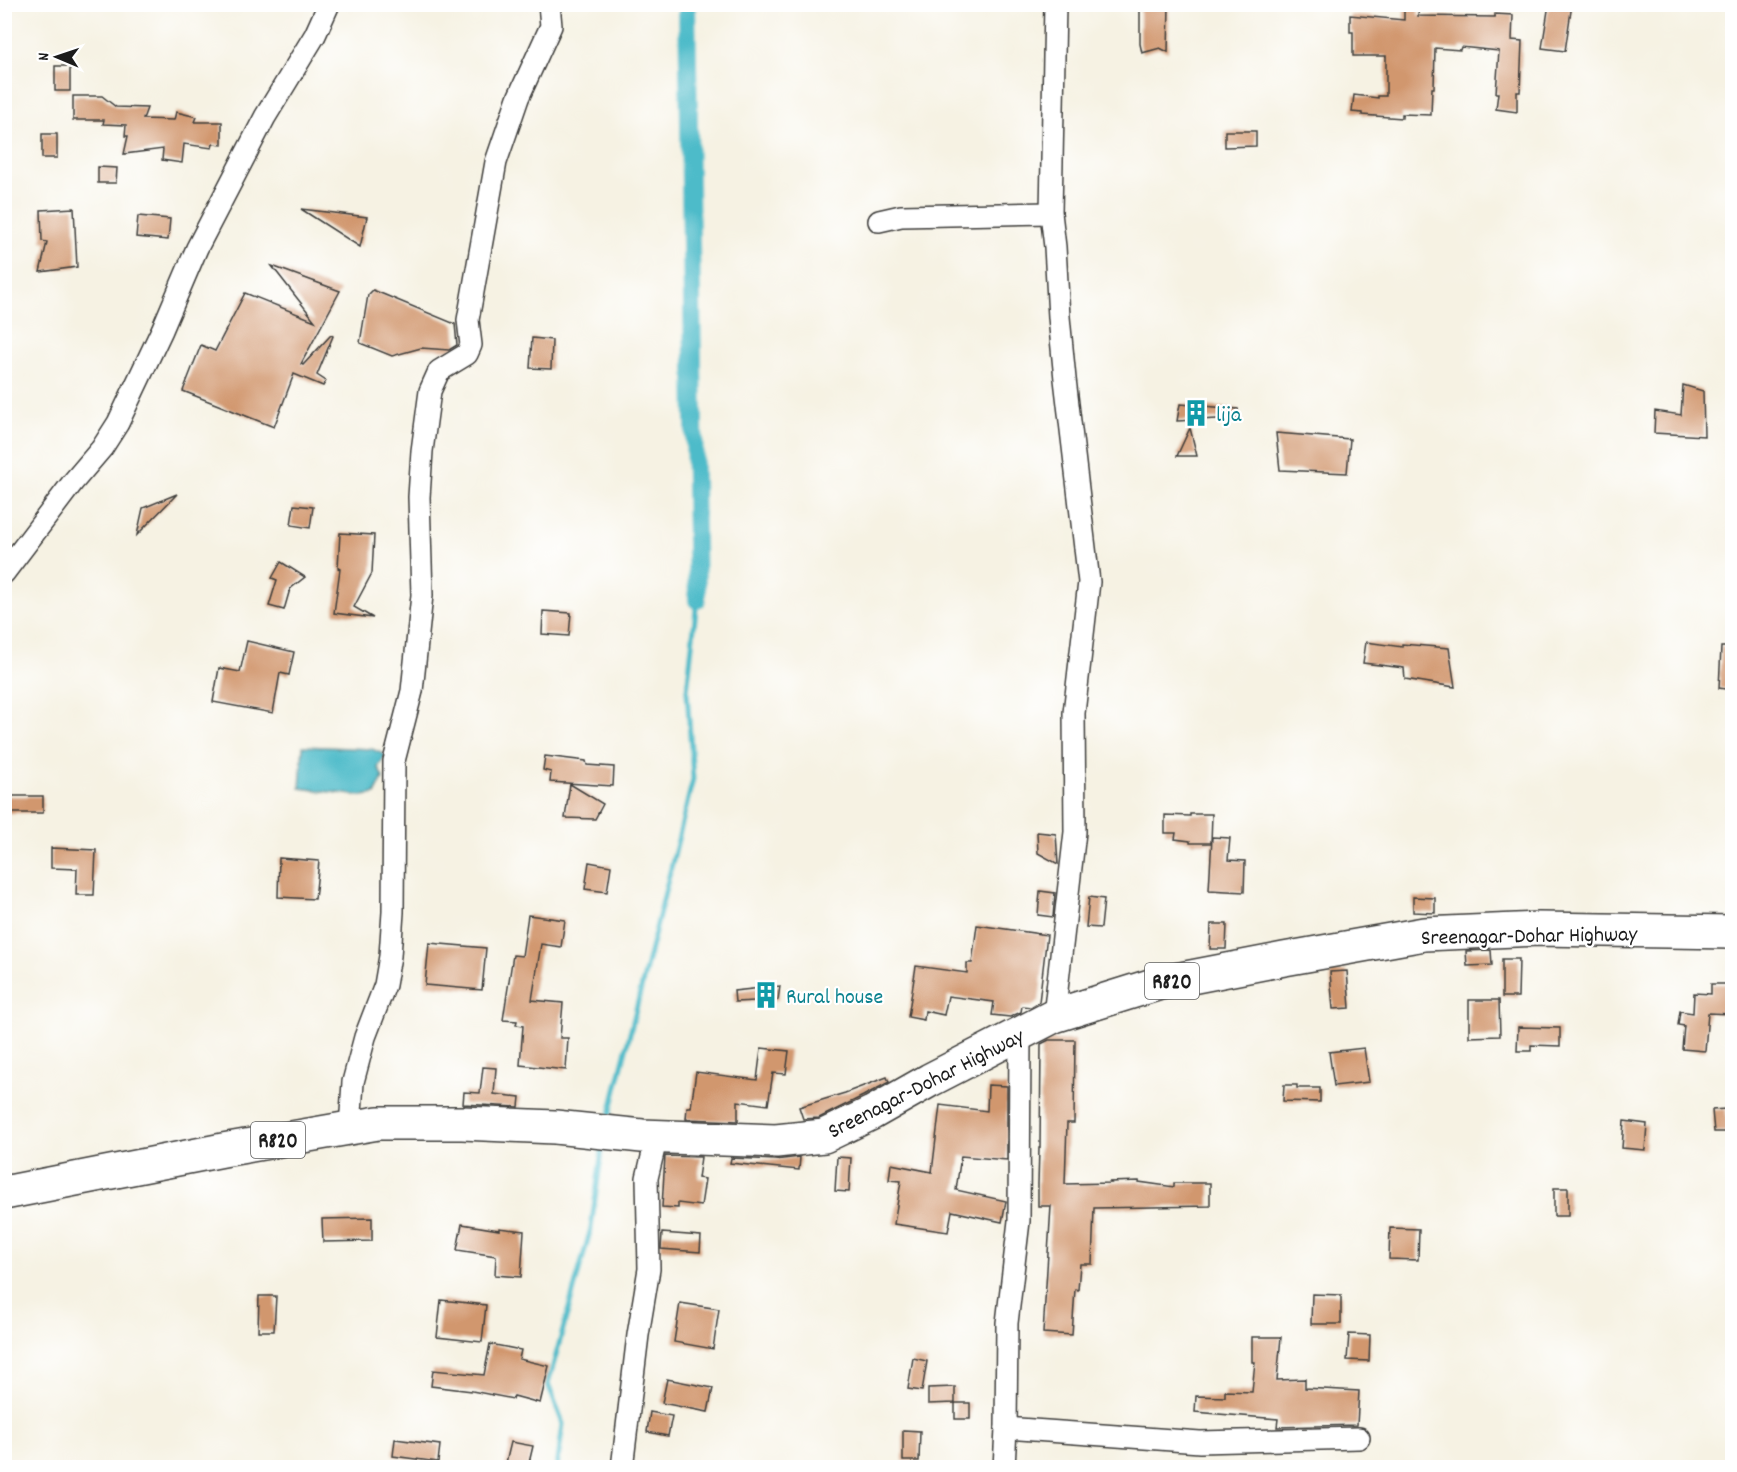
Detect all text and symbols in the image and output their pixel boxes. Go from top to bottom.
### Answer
north arrow [27,27,87,87]
text: N [33,52,56,61]
building icon: lija [1181,398,1211,428]
place label: lija [1216,401,1242,432]
street label: Sreenagar-Dohar Highway [1421,920,1639,955]
road number: R820 [1145,963,1199,999]
building icon: Rural house [751,980,781,1010]
place label: Rural house [786,983,883,1014]
street label: Sreenagar-Dohar Highway [823,1022,1031,1148]
road number: R820 [251,1122,305,1158]

